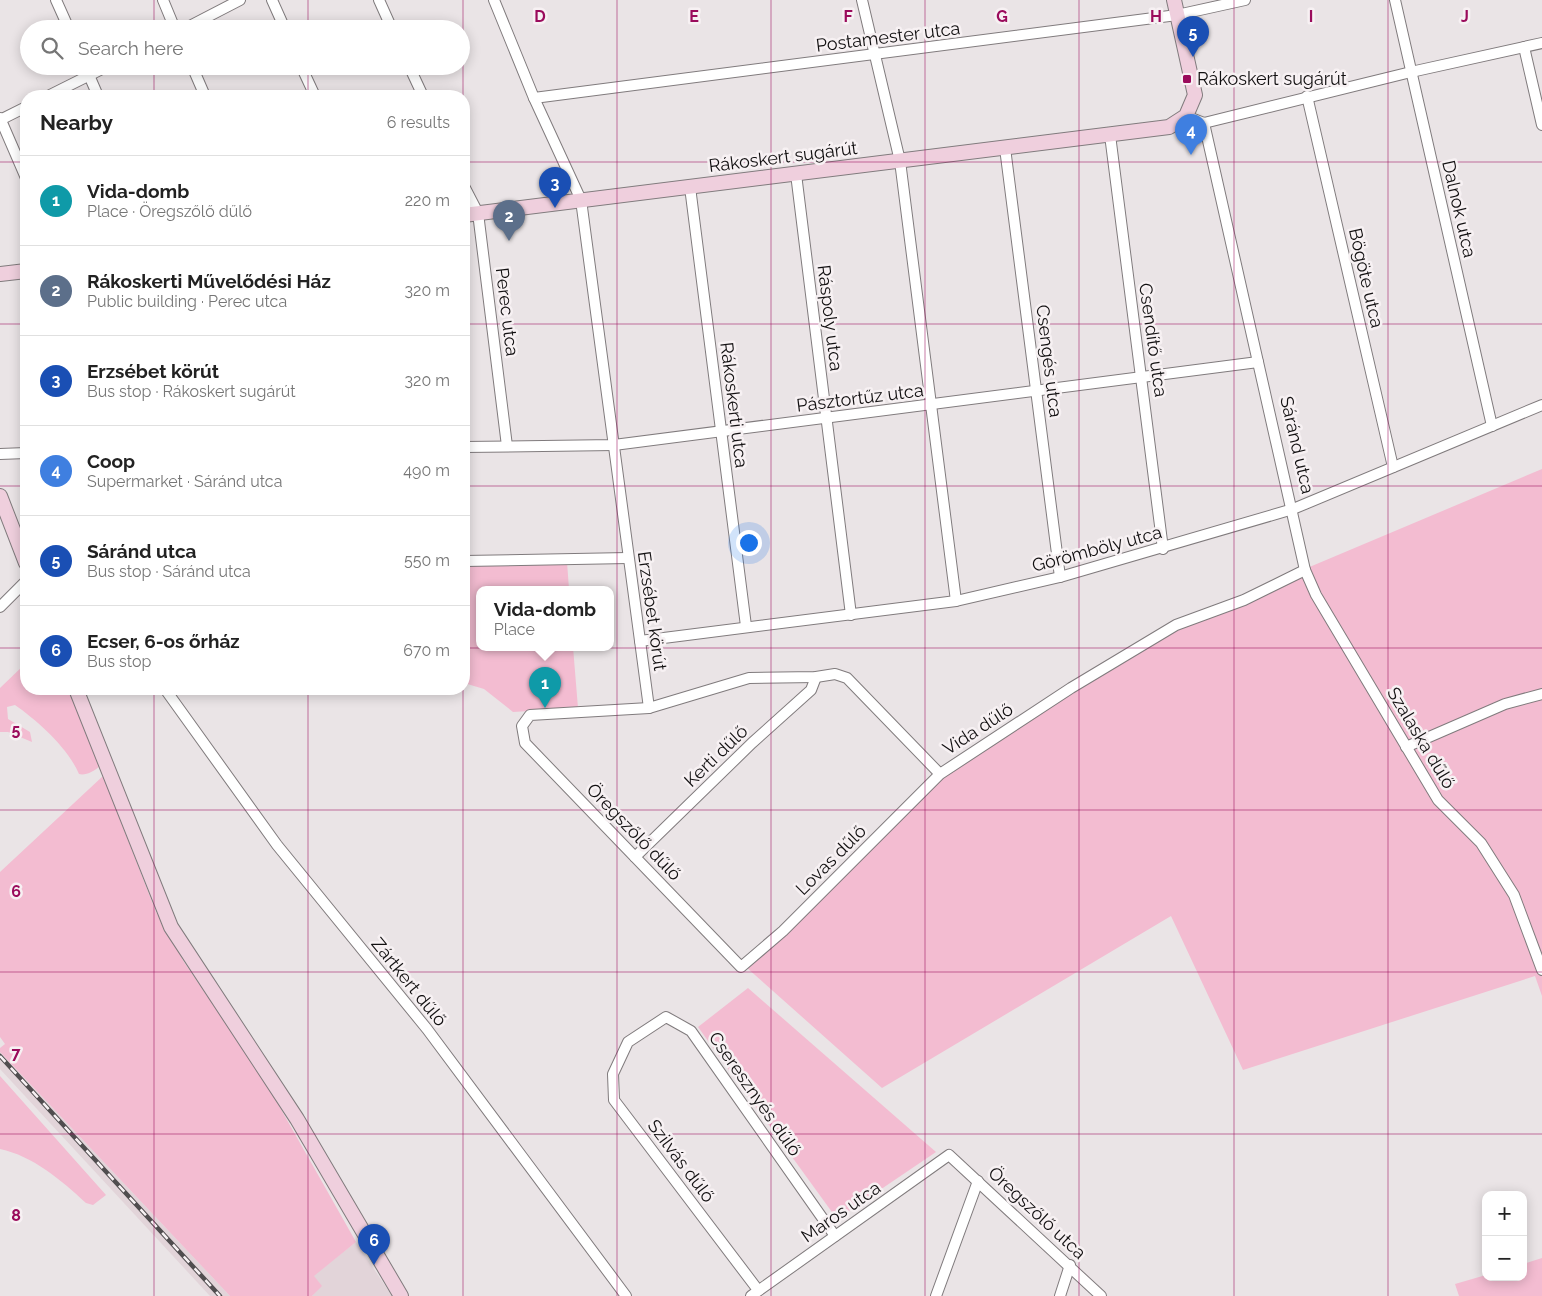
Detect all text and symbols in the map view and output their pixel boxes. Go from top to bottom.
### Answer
text: D [534,7,546,26]
text: E [689,7,699,26]
text: F [843,7,853,26]
text: G [996,7,1008,26]
text: H [1150,7,1162,26]
text: I [1309,7,1313,26]
text: J [1461,7,1469,26]
pin: 5 [1177,16,1209,57]
street label: Postamester utca [815,17,961,56]
search box [20,20,470,75]
icon: search [38,34,66,62]
text: Search here [78,37,184,59]
place label: Rákoskert sugárút [1197,68,1347,89]
marker: Rákoskert sugárút [1181,73,1193,85]
text: Nearby [40,110,113,135]
text: 6 results [387,113,450,132]
pin: 4 [1175,114,1207,155]
street label: Rákoskert sugárút [707,137,859,176]
street label: Dalnok utca [1438,158,1481,260]
pin: 3 [539,167,571,208]
text: Vida-domb [87,180,189,202]
text: 1 [52,191,60,210]
text: 220 m [405,191,450,210]
pin: 2 [493,200,525,241]
text: Place · Öregszőlő dűlő [87,202,252,221]
street label: Bögöte utca [1345,226,1388,330]
street label: Ráspoly utca [814,264,847,372]
street label: Perec utca [492,267,523,357]
text: Rákoskerti Művelődési Ház [87,270,331,292]
text: 2 [51,281,61,300]
text: 320 m [405,281,450,300]
street label: Csendítő utca [1135,282,1172,398]
text: Public building · Perec utca [87,292,287,311]
street label: Csengés utca [1032,303,1067,418]
street label: Rákoskerti utca [716,341,753,469]
text: Erzsébet körút [87,360,219,382]
text: 3 [52,371,60,390]
text: 320 m [405,371,450,390]
street label: Pásztortűz utca [795,379,925,416]
text: Bus stop · Rákoskert sugárút [87,382,296,401]
street label: Sáránd utca [1276,394,1319,496]
text: Coop [87,450,135,472]
text: 4 [51,461,61,480]
text: 490 m [403,461,450,480]
text: Supermarket · Sáránd utca [87,472,282,491]
street label: Görömböly utca [1030,521,1164,576]
your location [736,530,762,556]
text: Sáránd utca [87,540,197,562]
street label: Erzsébet körút [634,550,671,672]
text: 5 [52,551,60,570]
text: 550 m [404,551,450,570]
text: Bus stop · Sáránd utca [87,562,251,581]
popup [476,586,614,651]
text: Vida-domb [494,598,596,620]
text: Place [494,620,535,639]
text: Ecser, 6-os őrház [87,630,240,652]
text: 6 [51,641,61,660]
text: 670 m [403,641,450,660]
text: Bus stop [87,652,151,671]
pin: 1 [529,667,561,708]
street label: Szalaska dűlő [1383,683,1460,792]
street label: Vida dűlő [939,698,1017,759]
text: 5 [12,720,21,739]
street label: Kerti dűlő [680,720,752,791]
street label: Öregszőlő dűlő [583,779,686,885]
street label: Lovas dűlő [791,820,870,899]
text: 6 [11,882,21,901]
street label: Zártkert dűlő [367,933,452,1030]
street label: Cseresznyés dűlő [705,1028,806,1160]
text: 7 [12,1044,21,1063]
street label: Szilvás dűlő [643,1115,720,1206]
street label: Öregszőlő utca [984,1162,1090,1263]
street label: Maros utca [797,1177,884,1247]
map controls [1482,1191,1527,1281]
button: + [1482,1191,1527,1236]
text: 8 [11,1206,21,1225]
pin: 6 [358,1224,390,1265]
button: − [1482,1236,1527,1281]

